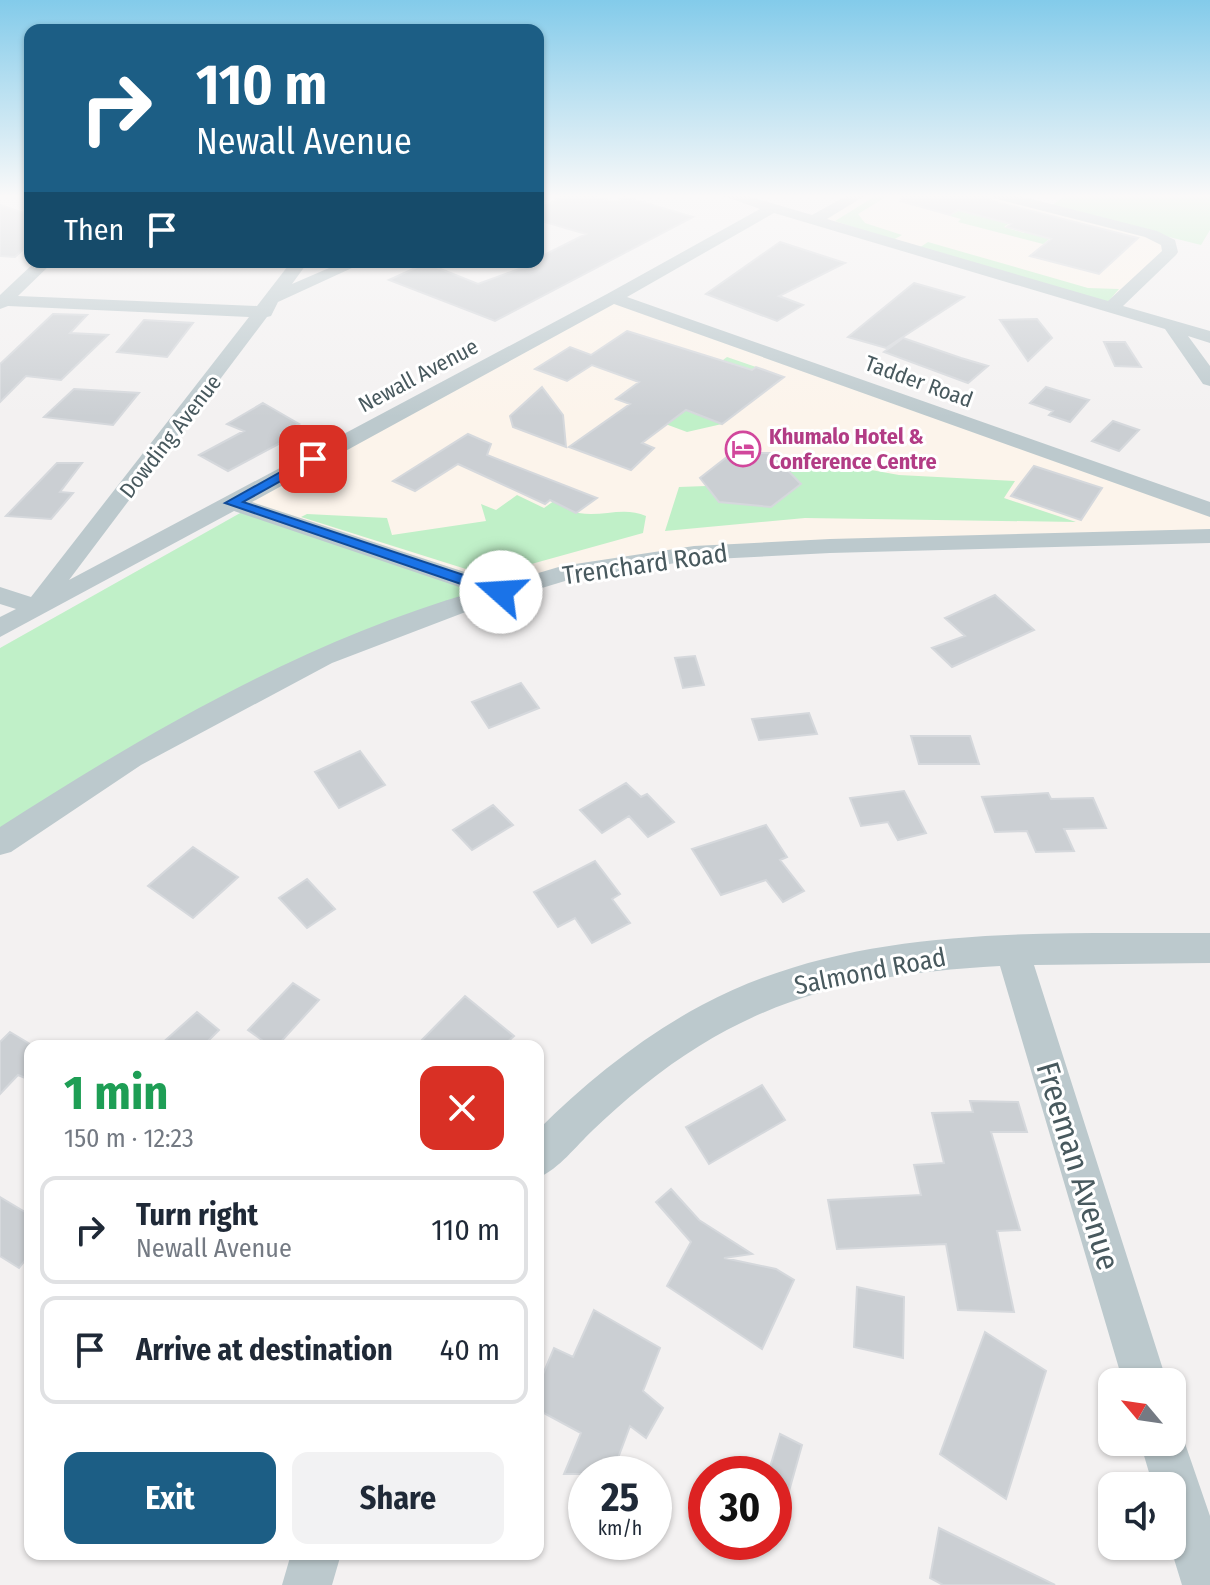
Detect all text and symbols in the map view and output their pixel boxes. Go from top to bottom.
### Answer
text: 110 m [196,52,327,119]
icon: right [64,56,168,160]
text: Newall Avenue [196,120,412,164]
icon: arrive [140,208,184,252]
text: Then [64,212,124,248]
street label: Newall Avenue [354,333,483,418]
street label: Tadder Road [861,349,976,413]
street label: Dowding Avenue [114,369,227,503]
place label: Khumalo Hotel & Conference Centre [769,423,937,475]
pin [279,425,347,493]
hotel icon: Khumalo Hotel & Conference Centre [724,430,762,468]
icon: arrive [291,437,335,481]
street label: Trenchard Road [561,538,729,591]
position arrow [459,550,543,634]
street label: Salmond Road [792,942,948,1001]
street label: Freeman Avenue [1028,1057,1128,1275]
text: 1 min [64,1064,169,1122]
button: close [420,1066,504,1150]
text: 150 m · 12:23 [64,1123,194,1154]
text: Turn right [136,1197,258,1233]
icon: right [68,1208,112,1252]
text: 110 m [431,1212,500,1248]
text: Newall Avenue [136,1233,292,1264]
icon: arrive [68,1328,112,1372]
text: Arrive at destination [136,1332,393,1368]
text: 40 m [440,1332,500,1368]
north arrow [1098,1368,1186,1456]
map controls [1098,1368,1186,1560]
button: Exit [64,1452,276,1544]
button: Share [292,1452,504,1544]
speed limit sign: 30 [688,1456,792,1560]
button: sound [1098,1472,1186,1560]
text: 25 [601,1474,639,1522]
text: km/h [598,1516,642,1540]

